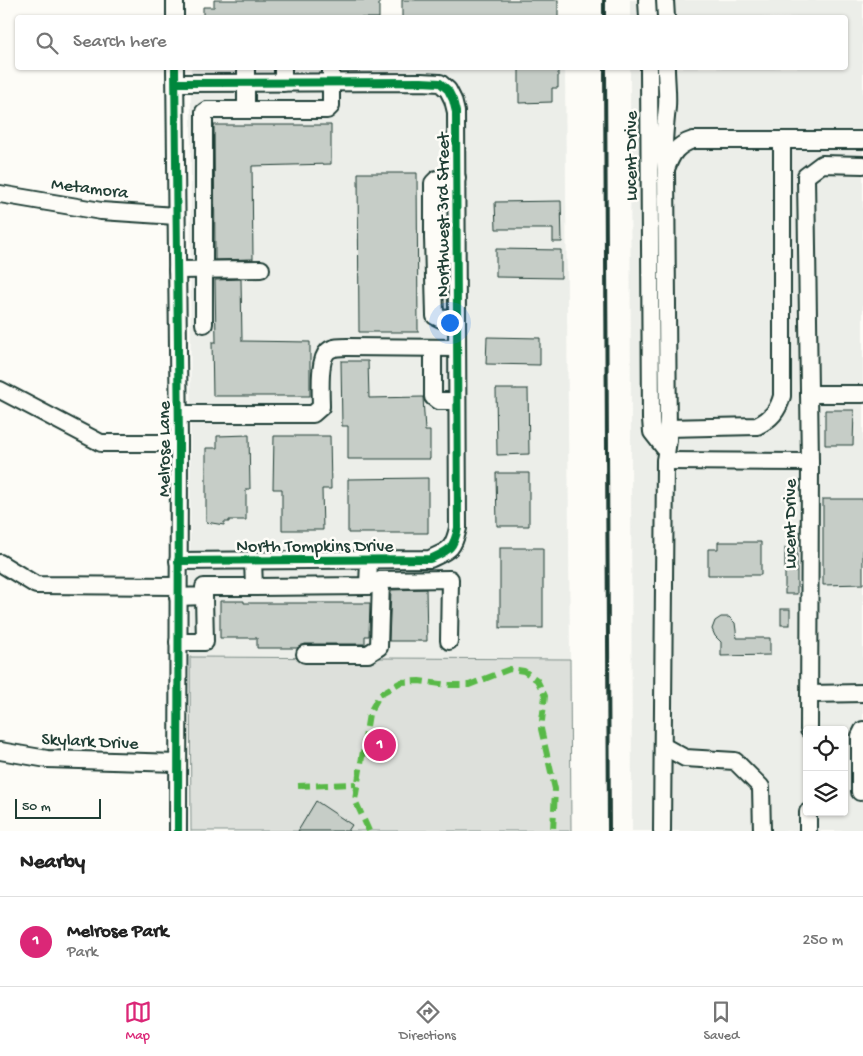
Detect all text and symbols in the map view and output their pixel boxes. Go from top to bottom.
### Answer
search box [15,15,848,70]
icon: search [33,29,61,57]
text: Search here [73,31,167,54]
street label: Lucent Drive [622,110,643,201]
street label: Northwest 3rd Street [434,131,455,297]
street label: Metamora [50,174,130,205]
your location [437,310,463,336]
street label: Melrose Lane [155,400,176,497]
street label: Lucent Drive [781,478,802,569]
street label: North Tompkins Drive [236,537,394,558]
pin: 1 [364,726,396,764]
map controls [803,726,848,816]
button: locate [803,726,848,771]
street label: Skylark Drive [41,729,140,756]
button: layers [803,771,848,816]
scale bar [15,796,101,819]
text: 50 m [22,799,51,816]
text: Nearby [20,851,85,876]
text: Melrose Park [67,921,168,944]
text: 1 [33,932,39,951]
text: 250 m [803,932,843,951]
text: Park [67,944,98,963]
tab: Map [124,998,152,1045]
tab: Directions [399,998,456,1045]
tab: Saved [703,998,739,1045]

